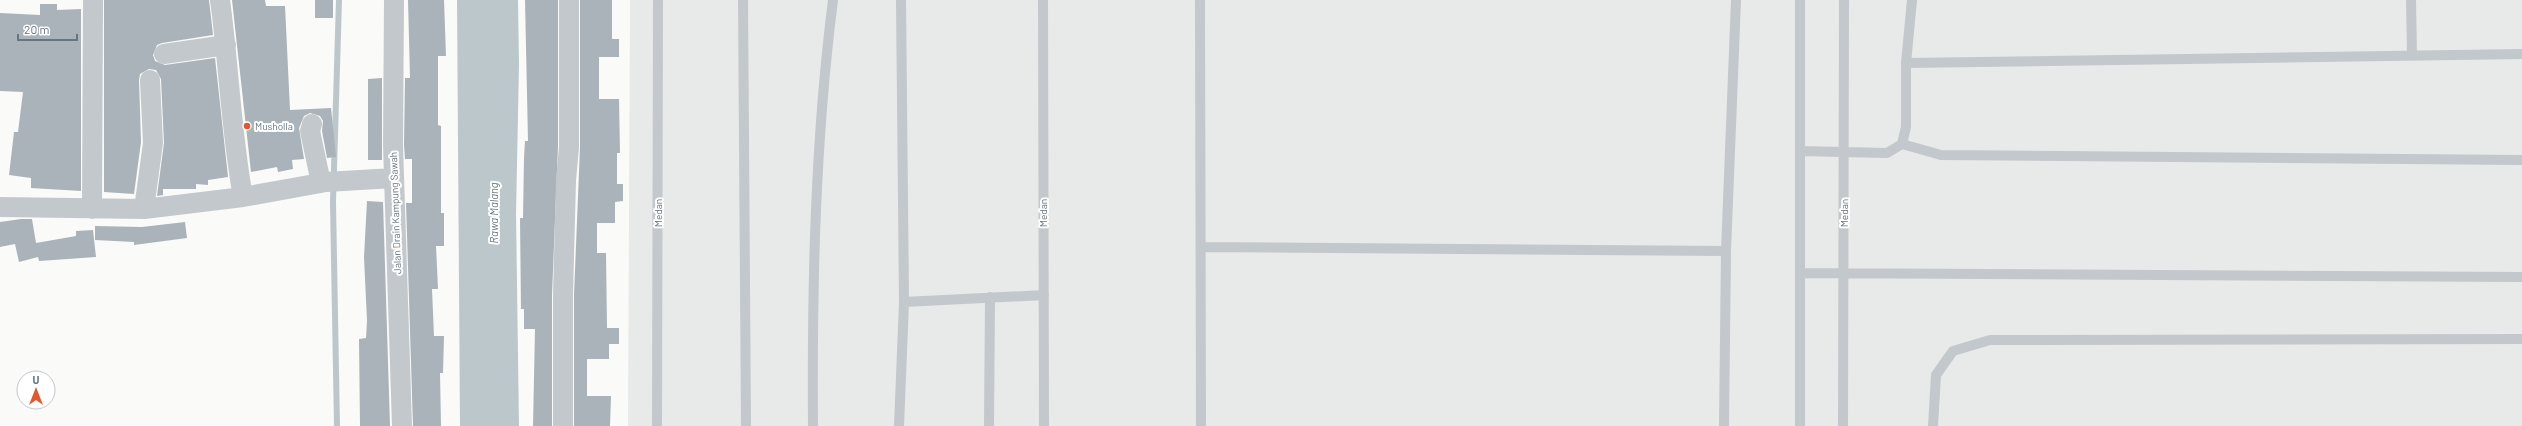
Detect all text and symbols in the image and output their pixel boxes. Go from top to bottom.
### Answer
scale bar [18,16,77,42]
text: 20 m [24,22,50,36]
place label: Musholla [255,120,293,132]
marker: Musholla [242,121,252,131]
street label: Jalan Drain Kampung Sawah [387,152,403,274]
water label: Rawa Malang [487,182,500,243]
street label: Medan [652,199,664,227]
street label: Medan [1037,199,1049,227]
street label: Medan [1838,199,1850,227]
north arrow [16,370,56,410]
text: U [33,373,40,386]

